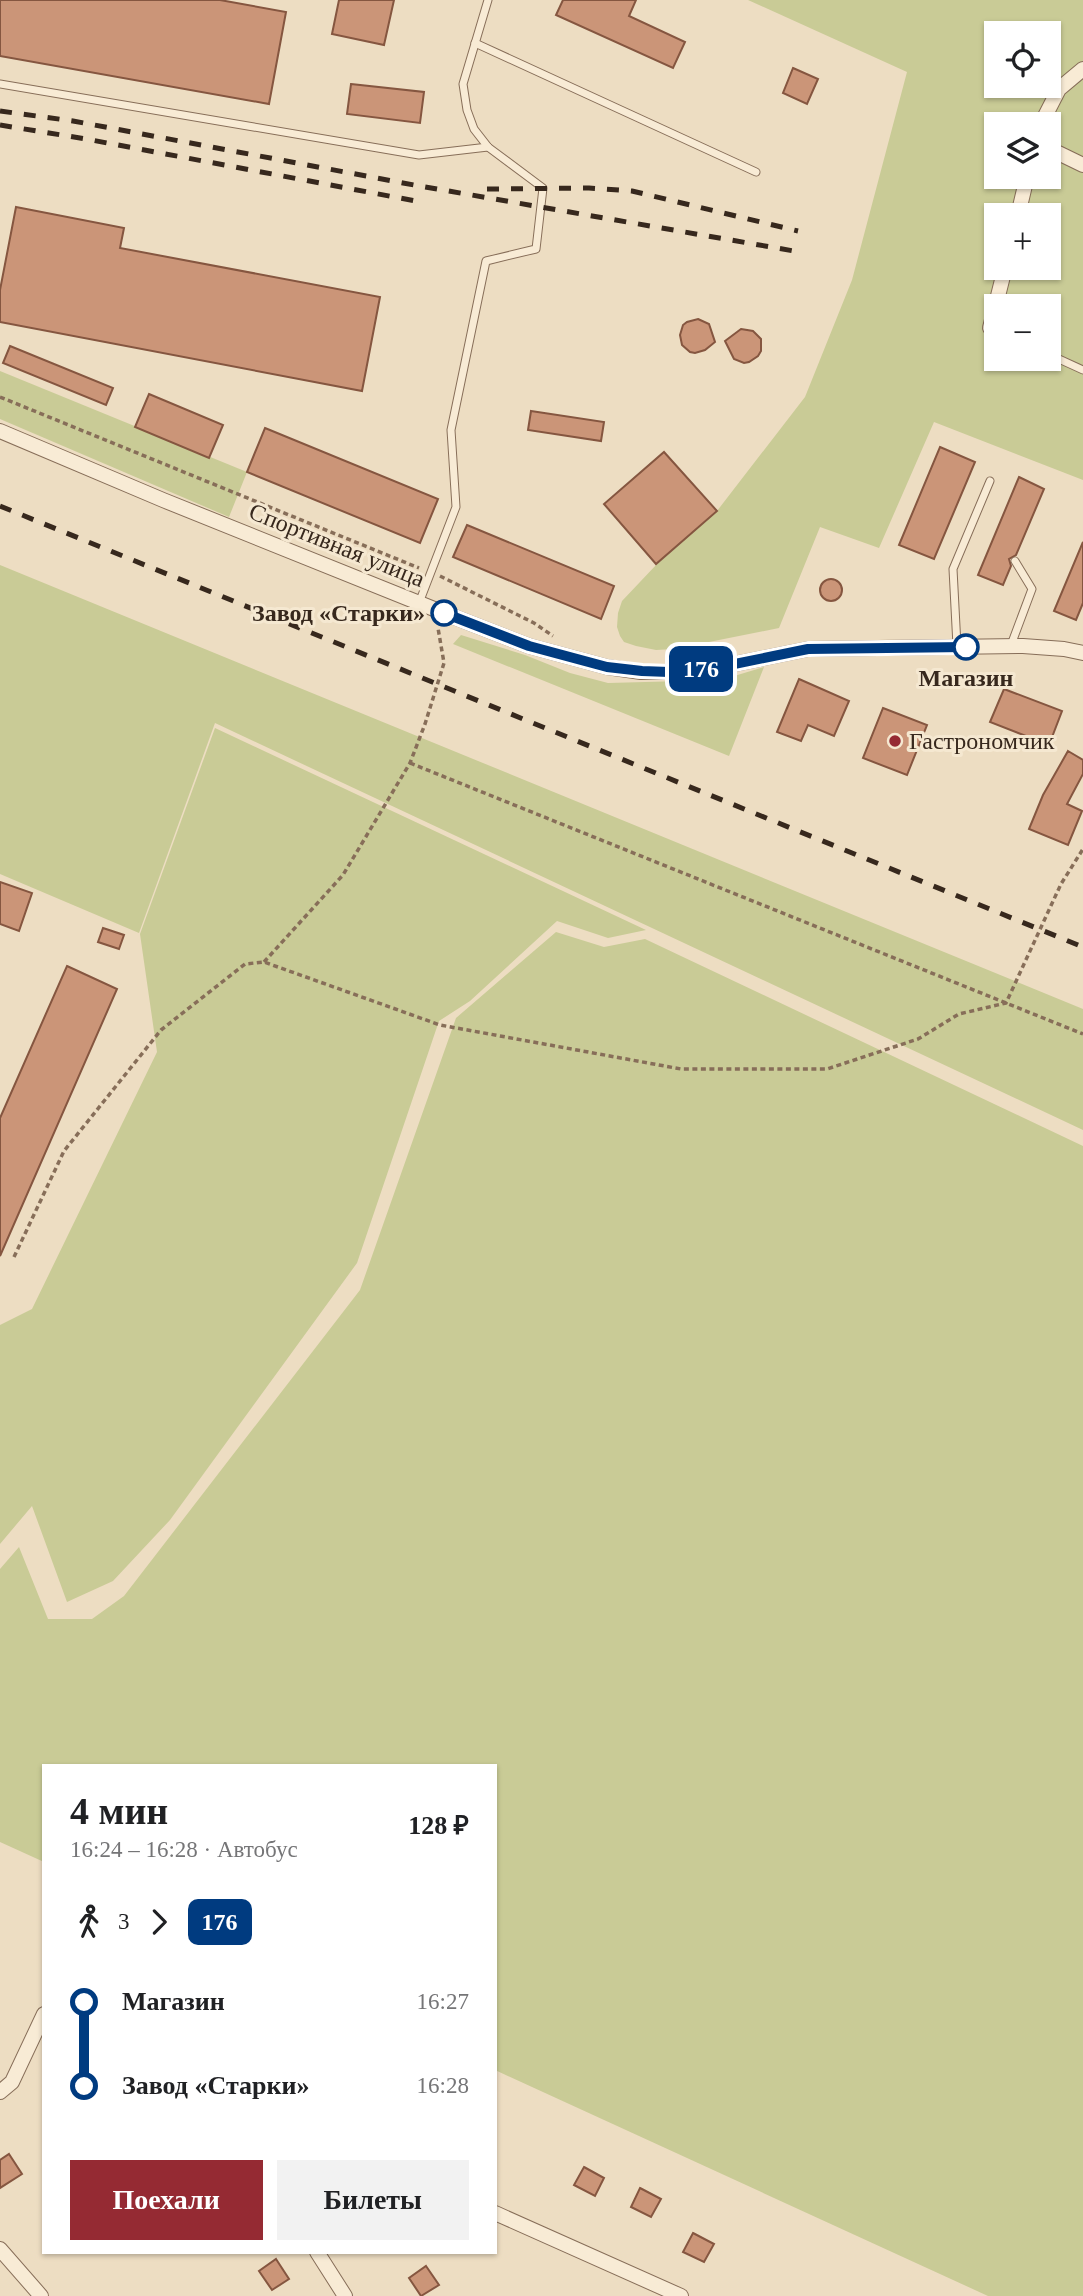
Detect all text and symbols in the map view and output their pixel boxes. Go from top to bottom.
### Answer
map controls [984,21,1061,371]
button: locate [984,21,1061,98]
button: layers [984,112,1061,189]
button: + [984,203,1061,280]
button: − [984,294,1061,371]
street label: Спортивная улица [245,498,429,592]
place label: Завод «Старки» [252,600,425,626]
marker: Завод «Старки» [431,600,457,626]
marker: Магазин [953,634,979,660]
line badge: 176 [661,646,741,692]
text: 176 [683,656,719,682]
place label: Магазин [919,665,1014,691]
place label: Гастрономчик [909,728,1055,754]
marker: Гастрономчик [887,733,903,749]
text: 4 мин [70,1790,168,1832]
text: 128 ₽ [408,1811,469,1840]
text: 16:24 – 16:28 · Автобус [70,1837,298,1862]
icon: walk [70,1903,108,1941]
icon: forward [140,1903,178,1941]
text: 3 [118,1909,130,1934]
text: 176 [202,1909,238,1935]
text: Магазин [122,1987,225,2016]
text: 16:27 [417,1989,469,2014]
text: Завод «Старки» [122,2071,309,2100]
text: 16:28 [417,2073,469,2098]
button: Поехали [70,2160,263,2240]
button: Билеты [277,2160,469,2240]

